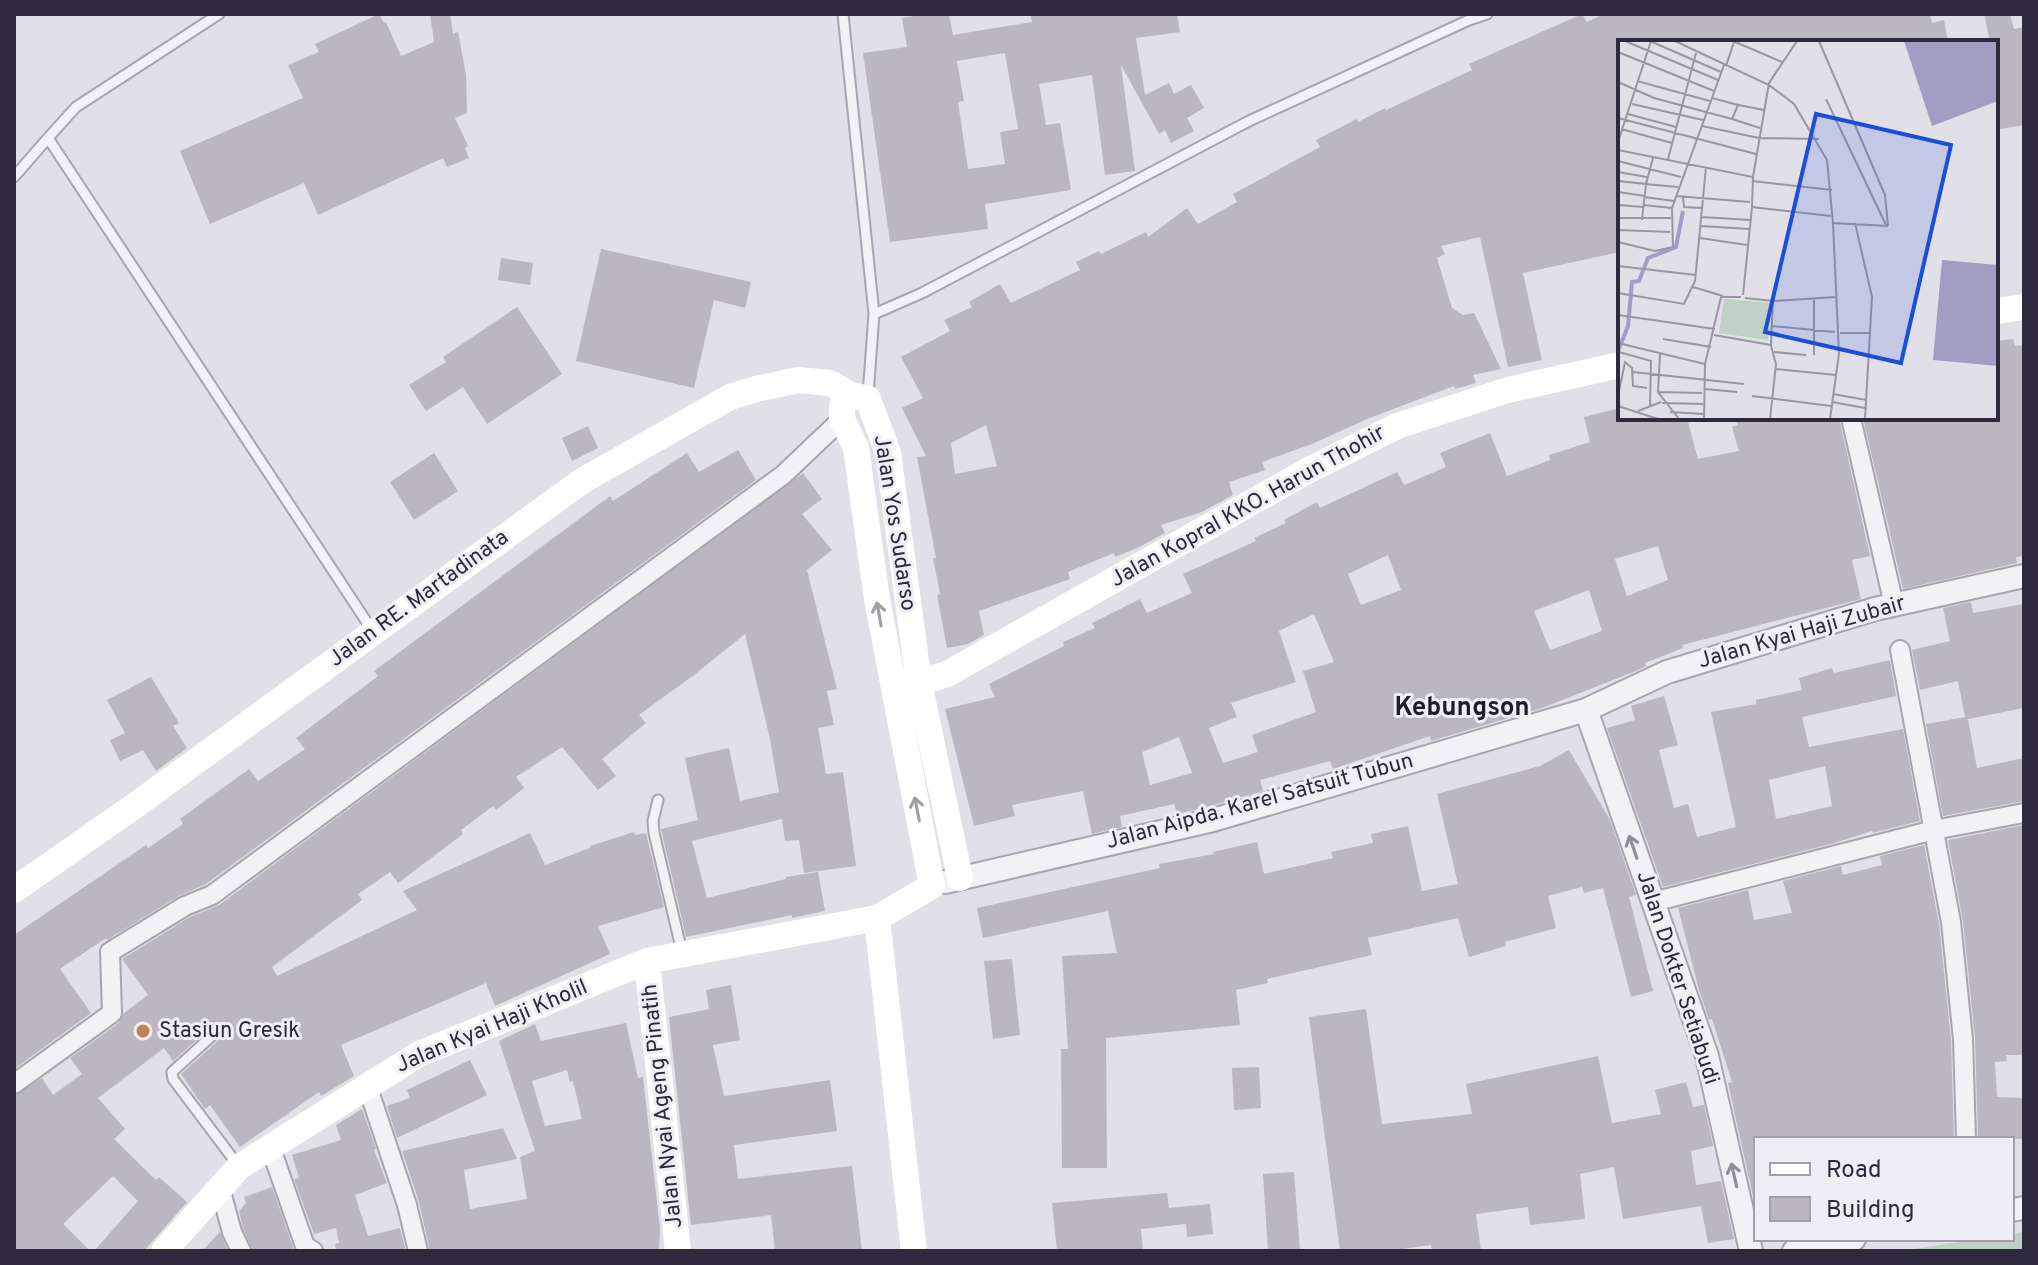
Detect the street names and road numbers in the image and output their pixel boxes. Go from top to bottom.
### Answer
street label: Jalan Kopral KKO. Harun Thohir [1106,420,1390,594]
street label: Jalan Yos Sudarso [867,433,921,613]
street label: Jalan RE. Martadinata [324,525,514,673]
street label: Jalan Kyai Haji Zubair [1695,590,1909,676]
street label: Jalan Aipda. Karel Satsuit Tubun [1103,748,1417,856]
street label: Jalan Dokter Setiabudi [1630,868,1724,1088]
street label: Jalan Kyai Haji Kholil [392,974,592,1080]
street label: Jalan Nyai Ageng Pinatih [637,983,689,1229]

